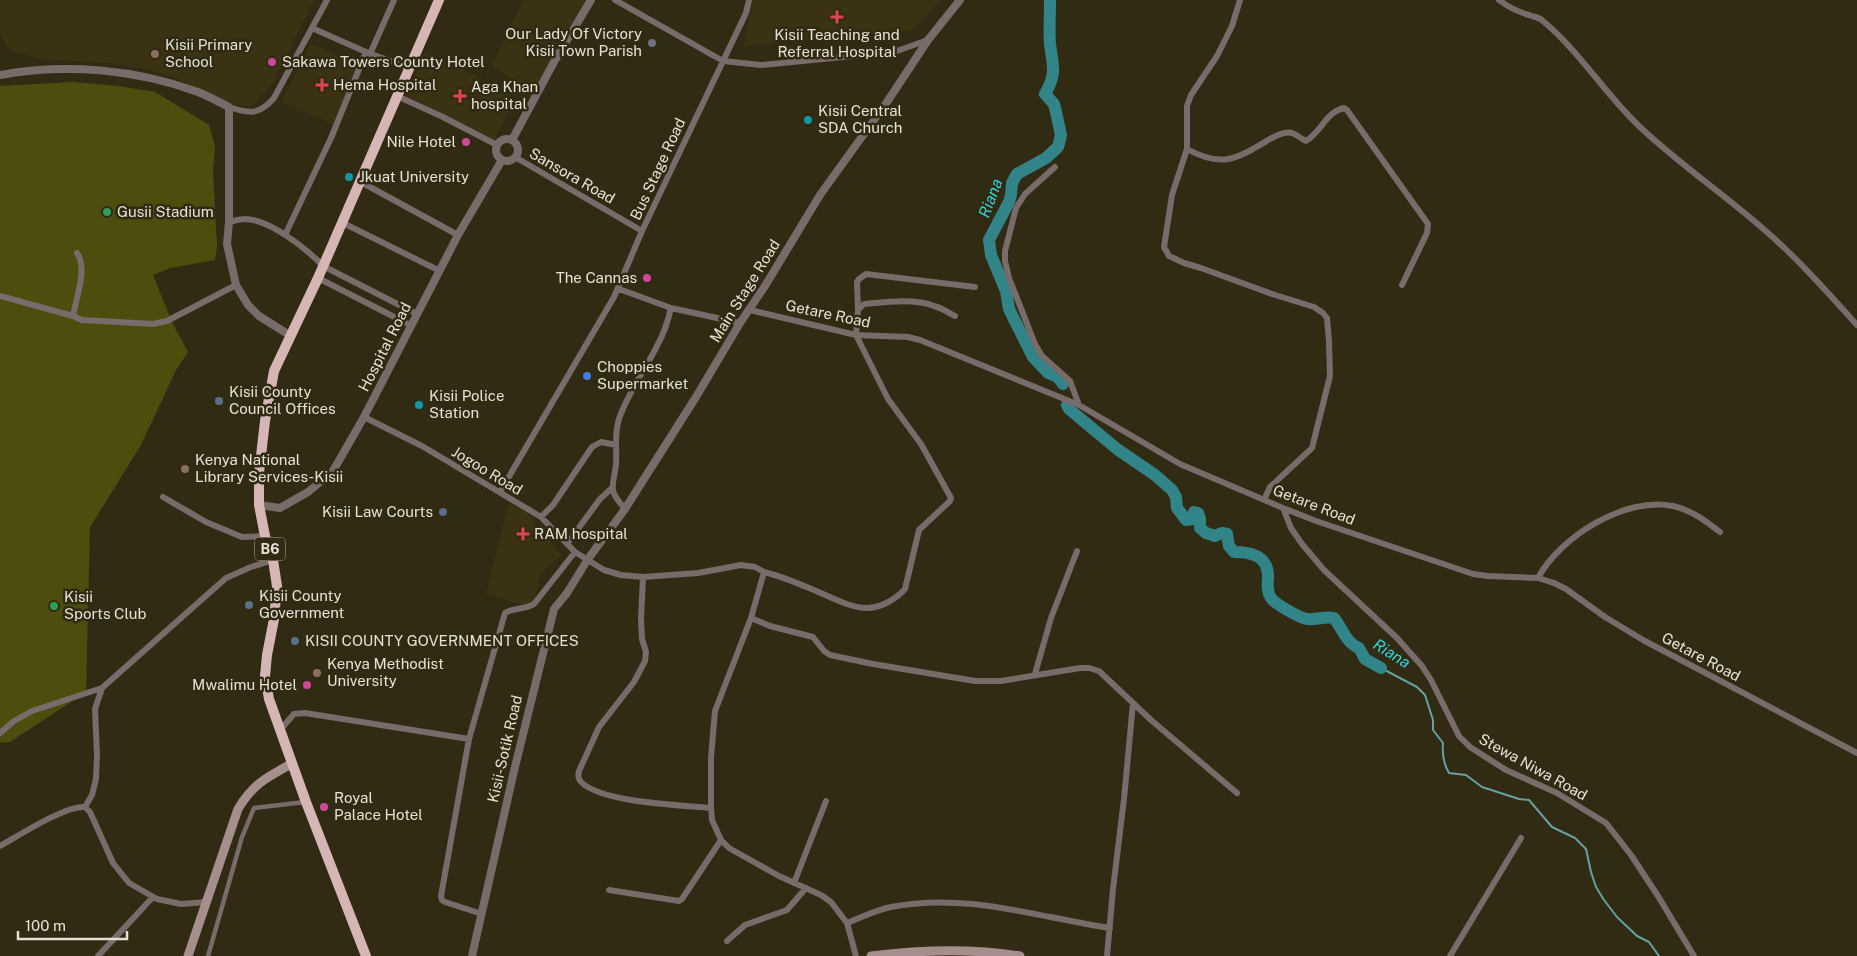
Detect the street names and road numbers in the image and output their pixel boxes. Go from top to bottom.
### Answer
street label: Bus Stage Road [627,115,689,222]
street label: Sansora Road [526,144,618,207]
street label: Main Stage Road [706,236,783,345]
street label: Getare Road [784,296,872,331]
street label: Hospital Road [355,299,414,394]
street label: Jogoo Road [449,443,526,498]
street label: Getare Road [1271,481,1358,528]
road number: B6 [255,538,285,560]
street label: Getare Road [1659,629,1743,684]
street label: Kisii-Sotik Road [484,693,525,804]
street label: Stewa Niwa Road [1476,730,1590,803]

